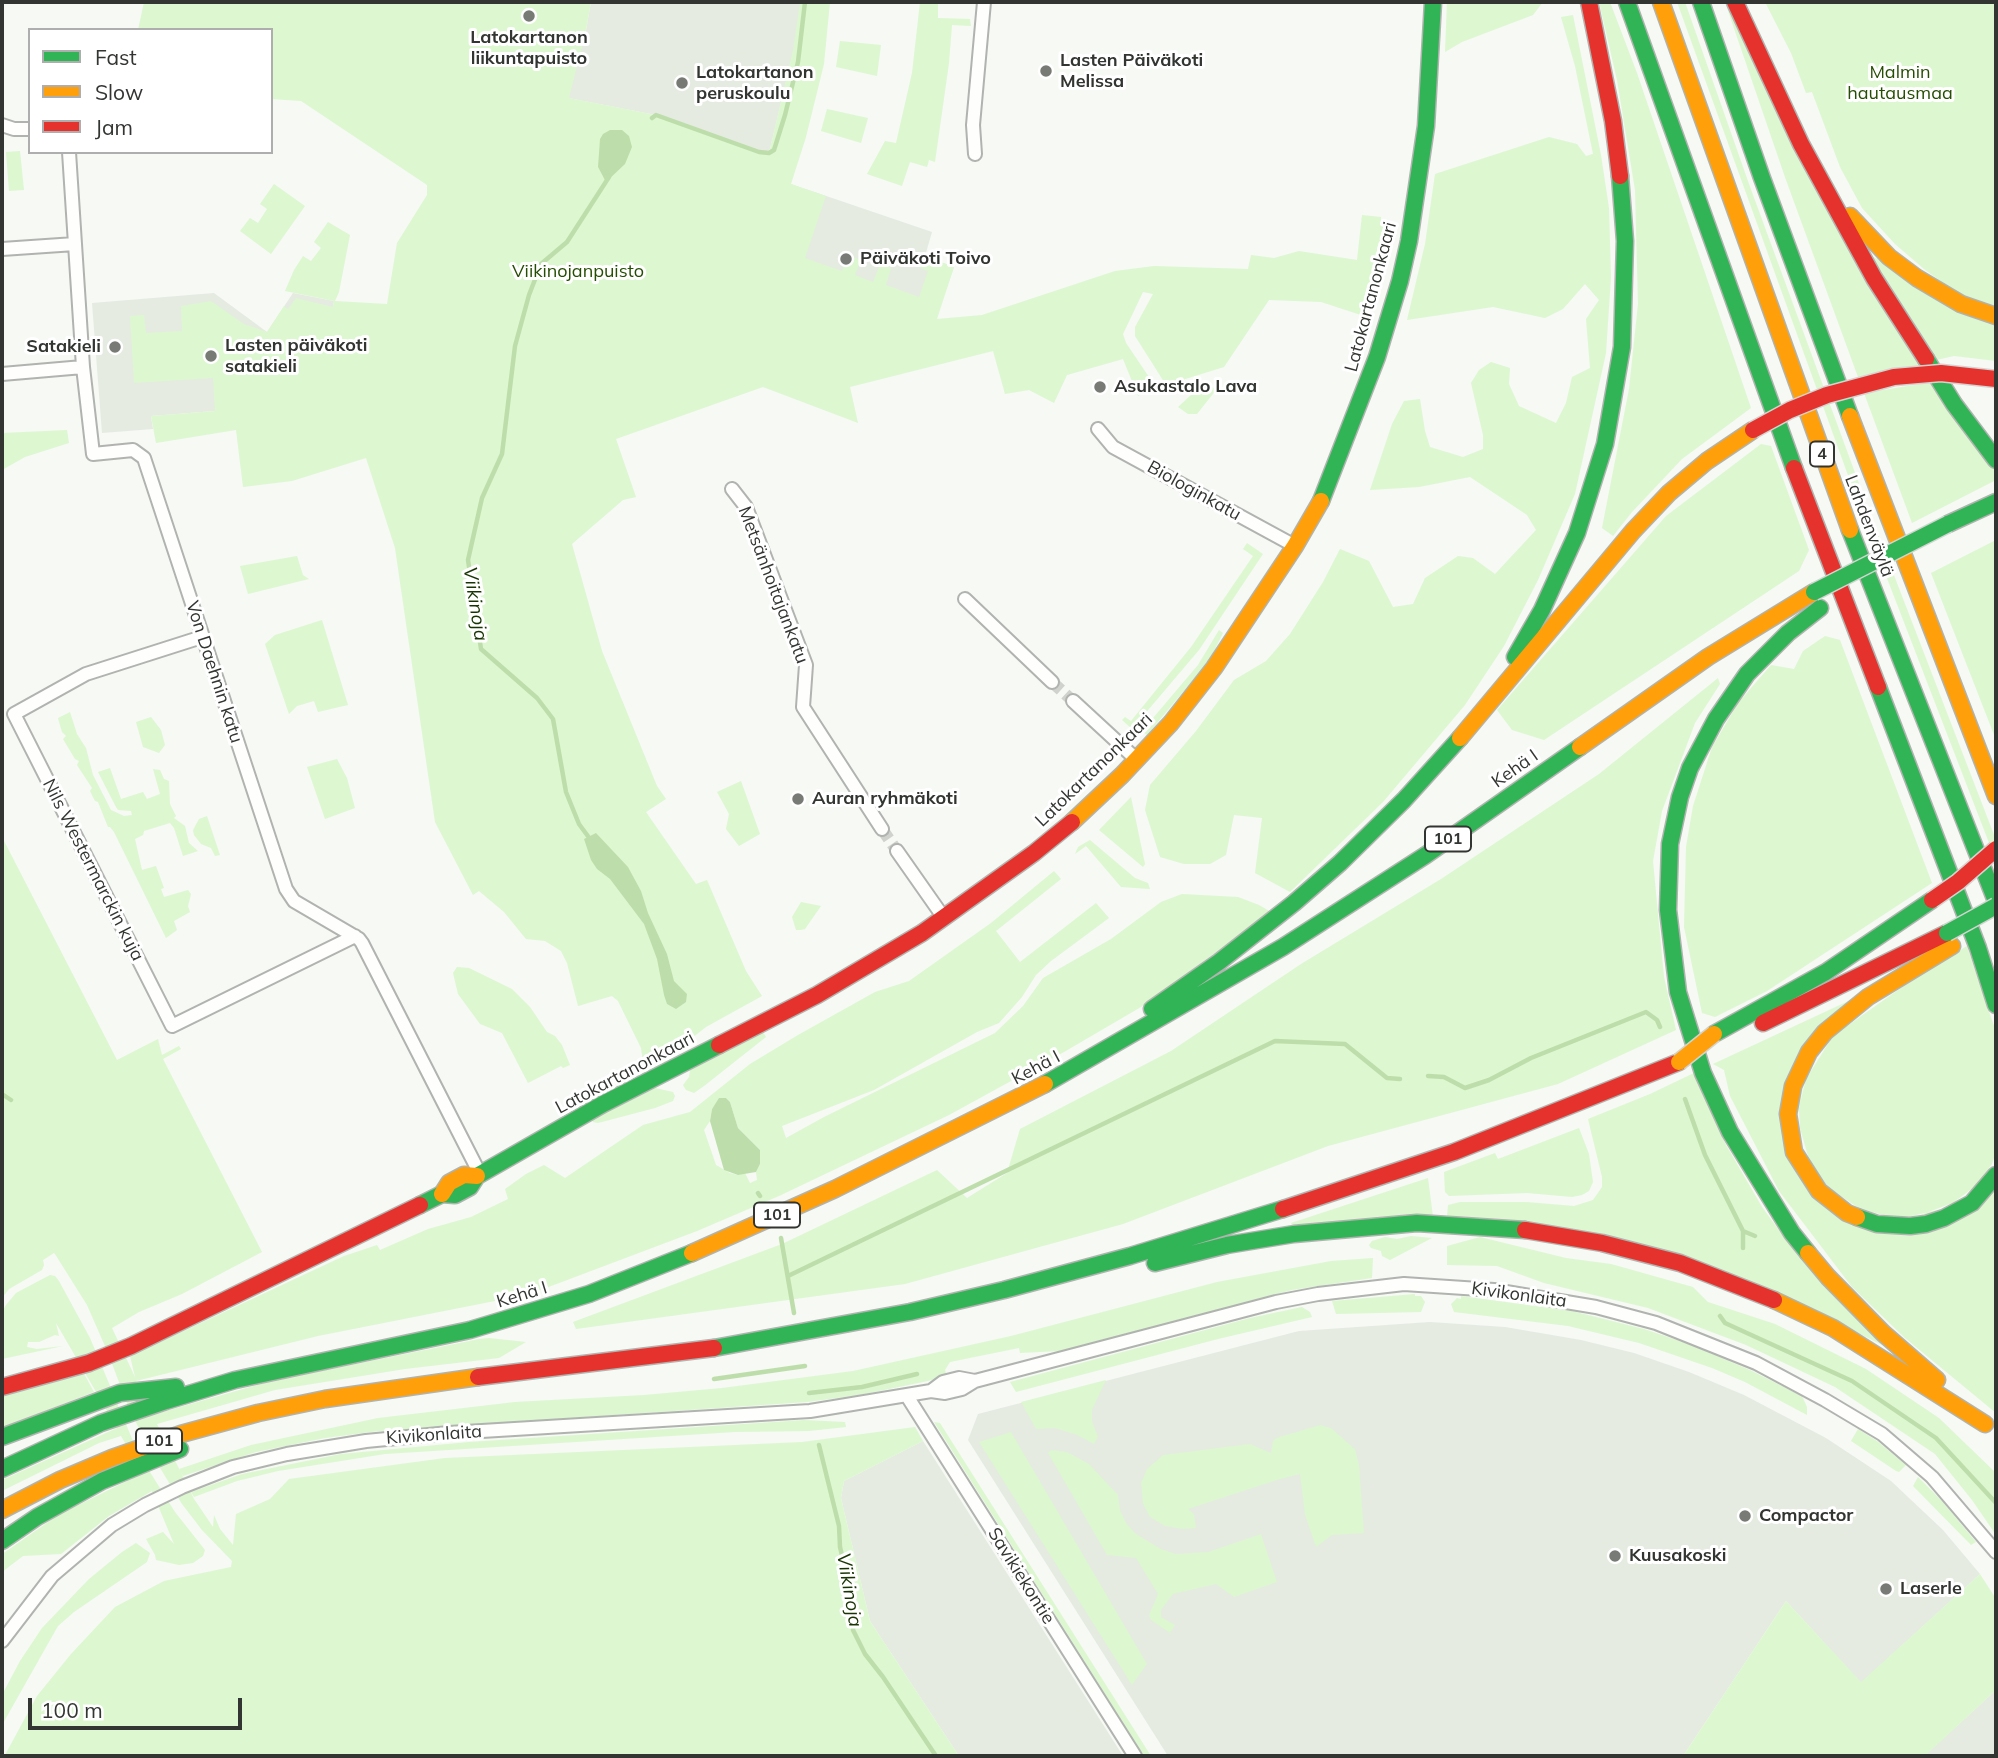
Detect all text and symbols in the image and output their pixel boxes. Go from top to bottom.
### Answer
marker: Latokartanon liikuntapuisto [521,8,537,24]
place label: Latokartanon liikuntapuisto [470,27,588,70]
legend [28,28,273,154]
text: Fast [95,44,137,70]
place label: Lasten Päiväkoti Melissa [1060,50,1203,92]
place label: Latokartanon peruskoulu [696,62,814,104]
park label: Malmin hautausmaa [1847,62,1953,104]
marker: Lasten Päiväkoti Melissa [1038,63,1054,79]
marker: Latokartanon peruskoulu [674,75,690,91]
text: Slow [95,79,143,105]
text: Jam [95,114,133,140]
street label: Latokartanonkaari [1341,220,1401,374]
place label: Päiväkoti Toivo [860,248,991,270]
marker: Päiväkoti Toivo [838,251,854,267]
park label: Viikinojanpuisto [512,261,644,283]
place label: Lasten päiväkoti satakieli [225,335,367,378]
place label: Satakieli [26,336,101,358]
marker: Satakieli [107,339,123,355]
marker: Lasten päiväkoti satakieli [203,348,219,364]
place label: Asukastalo Lava [1114,376,1257,398]
marker: Asukastalo Lava [1092,379,1108,395]
road number: 4 [1810,442,1834,467]
street label: Biologinkatu [1143,456,1245,526]
street label: Lahdenväylä [1840,472,1898,580]
street label: Metsänhoitajankatu [733,503,813,667]
water label: Viikinoja [458,565,492,643]
street label: Von Daehnin katu [181,598,247,746]
street label: Latokartanonkaari [1031,709,1157,831]
street label: Kehä I [1488,745,1542,793]
street label: Nils Westermarckin kuja [38,775,148,965]
place label: Auran ryhmäkoti [812,788,958,810]
marker: Auran ryhmäkoti [790,791,806,807]
road number: 101 [1425,826,1471,852]
street label: Latokartanonkaari [552,1027,698,1119]
street label: Kehä I [1008,1046,1064,1090]
road number: 101 [754,1203,800,1228]
street label: Kehä I [494,1277,550,1313]
street label: Kivikonlaita [1470,1278,1568,1312]
street label: Kivikonlaita [385,1421,483,1449]
road number: 101 [136,1428,182,1454]
place label: Compactor [1759,1505,1853,1527]
marker: Compactor [1737,1508,1753,1524]
street label: Savikiekontie [983,1524,1059,1628]
place label: Kuusakoski [1629,1545,1727,1567]
marker: Kuusakoski [1607,1548,1623,1564]
water label: Viikinoja [831,1551,867,1629]
place label: Laserle [1900,1578,1962,1600]
marker: Laserle [1878,1581,1894,1597]
scale bar [32,1684,245,1728]
text: 100 m [41,1697,103,1723]

